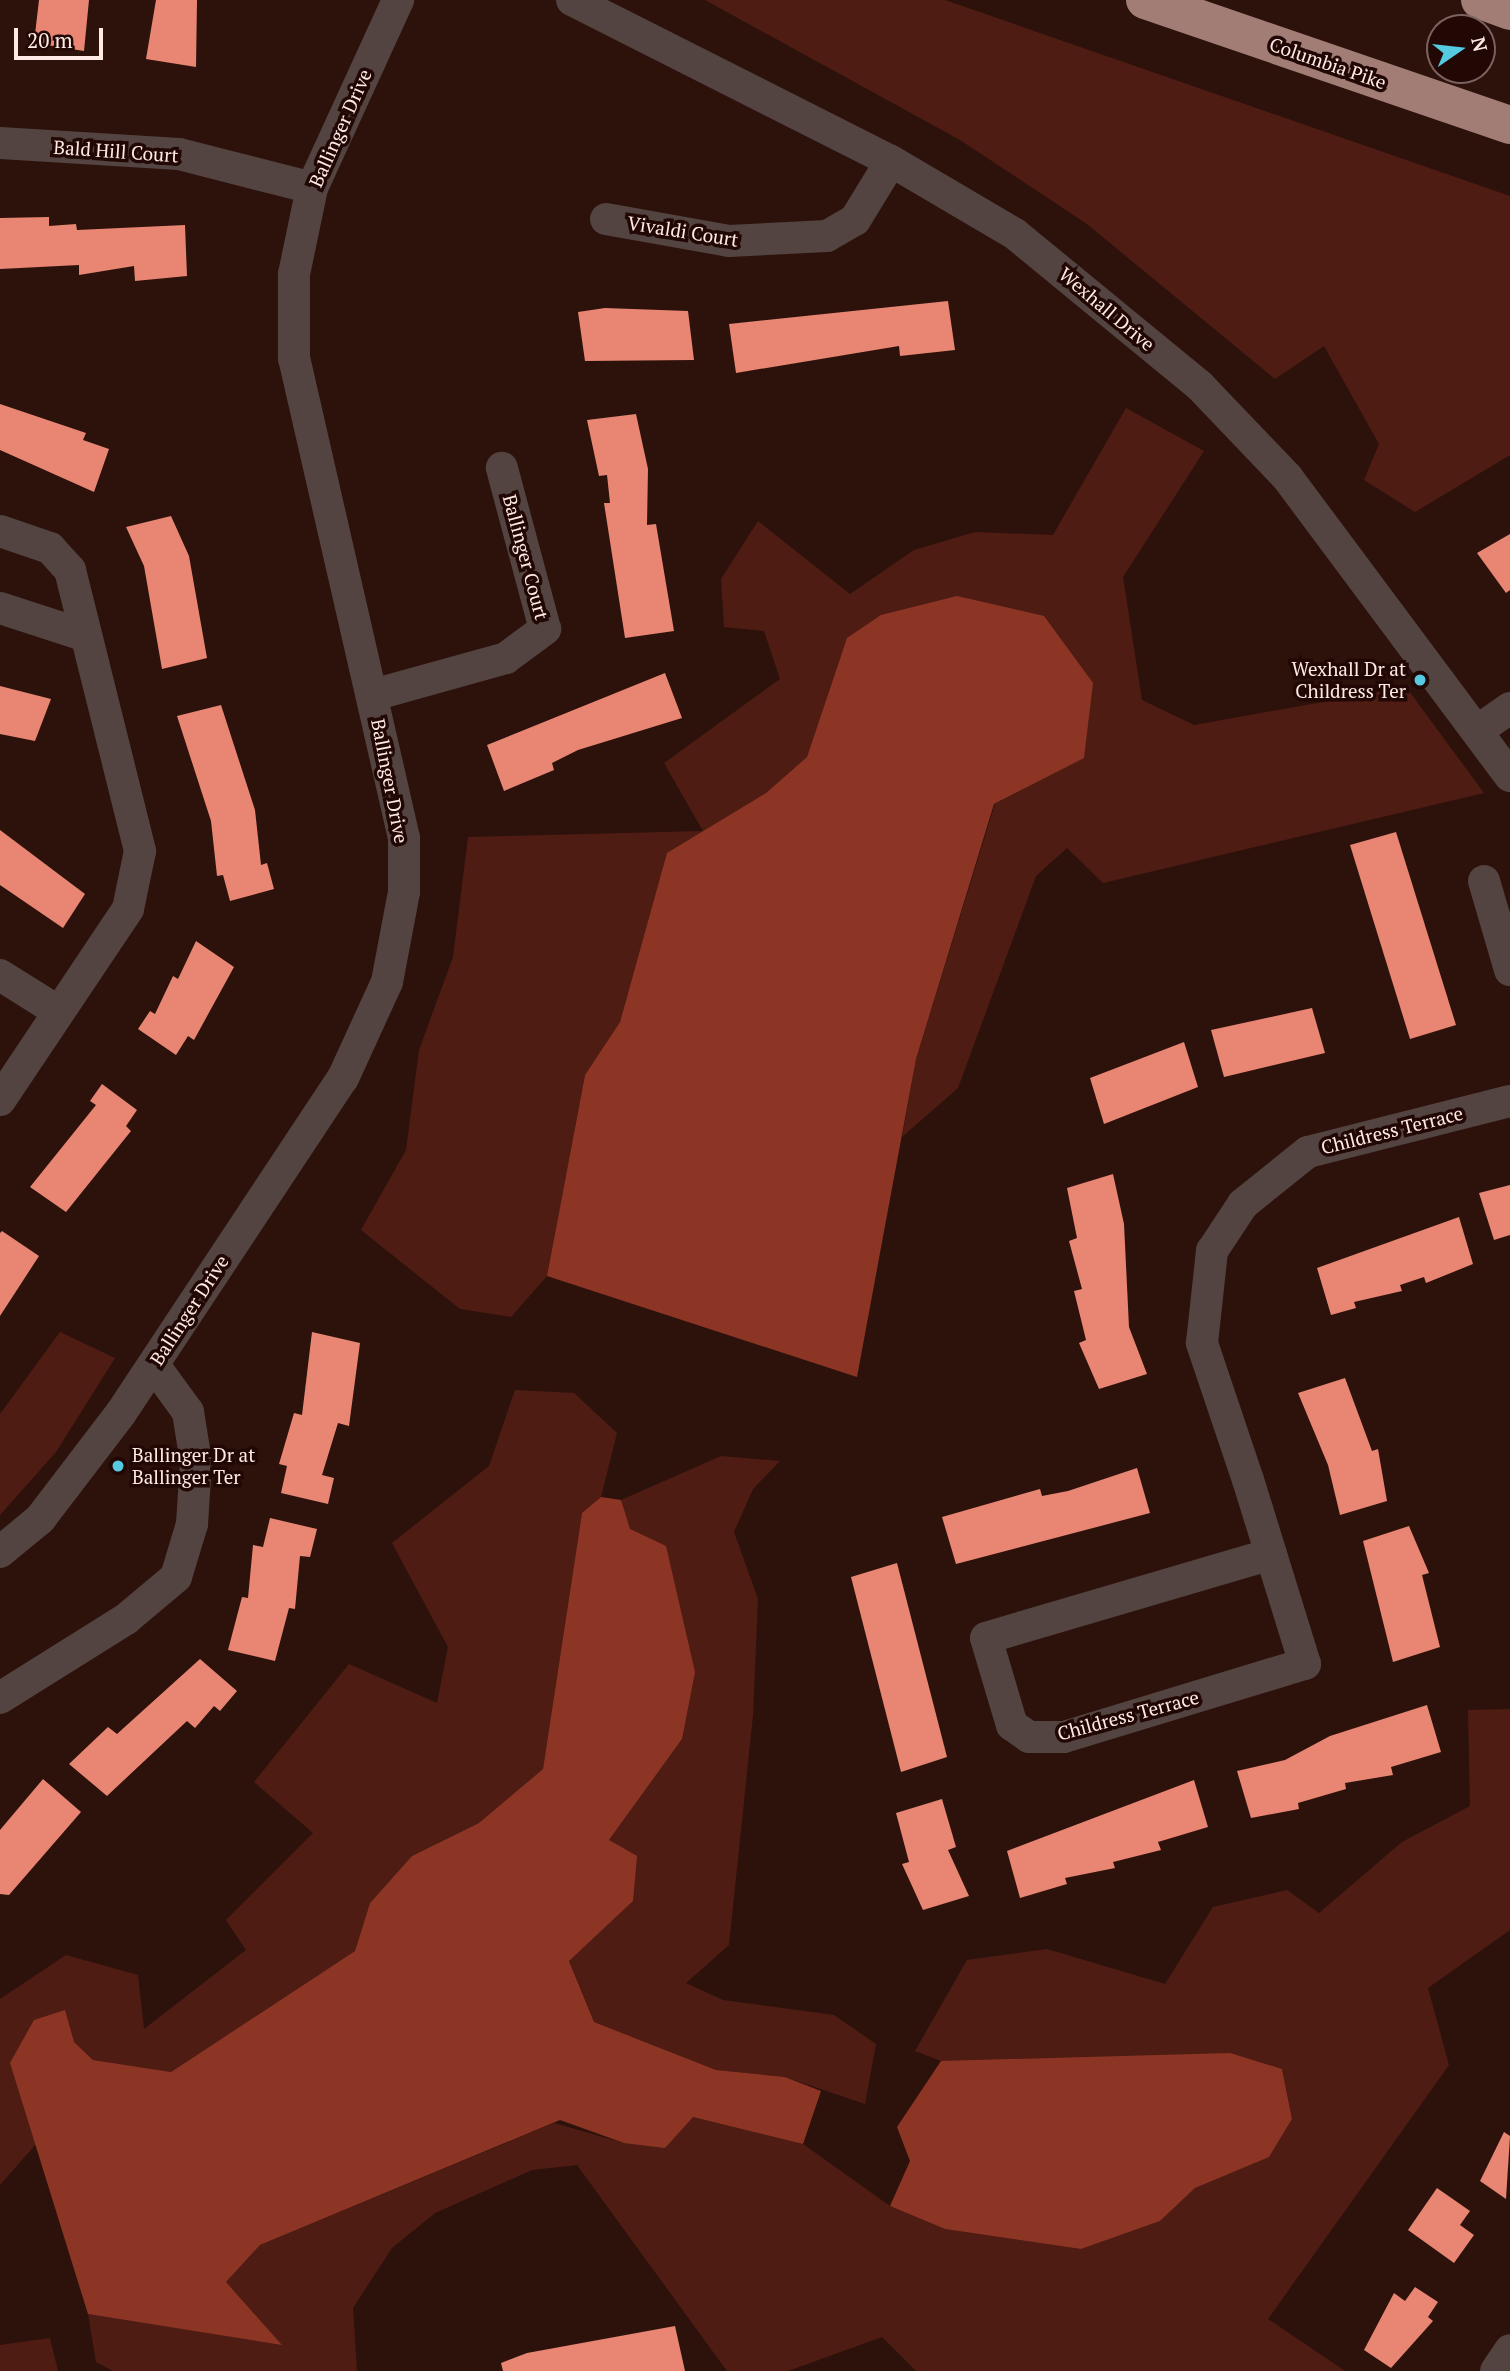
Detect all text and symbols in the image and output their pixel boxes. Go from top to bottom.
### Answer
scale bar [18,14,107,58]
north arrow [1426,14,1496,84]
text: 20 m [27,26,73,54]
street label: Columbia Pike [1267,32,1389,94]
text: N [1466,34,1494,54]
street label: Ballinger Drive [304,66,376,190]
street label: Bald Hill Court [53,135,179,167]
street label: Vivaldi Court [626,211,740,251]
street label: Wexhall Drive [1055,262,1159,356]
street label: Ballinger Court [498,492,554,622]
place label: Wexhall Dr at Childress Ter [1292,658,1406,702]
marker: Wexhall Dr at Childress Ter [1412,672,1428,688]
street label: Ballinger Drive [367,717,413,845]
street label: Childress Terrace [1319,1101,1465,1159]
street label: Ballinger Drive [145,1251,233,1369]
place label: Ballinger Dr at Ballinger Ter [132,1444,255,1488]
marker: Ballinger Dr at Ballinger Ter [110,1458,126,1474]
street label: Childress Terrace [1055,1685,1201,1745]

